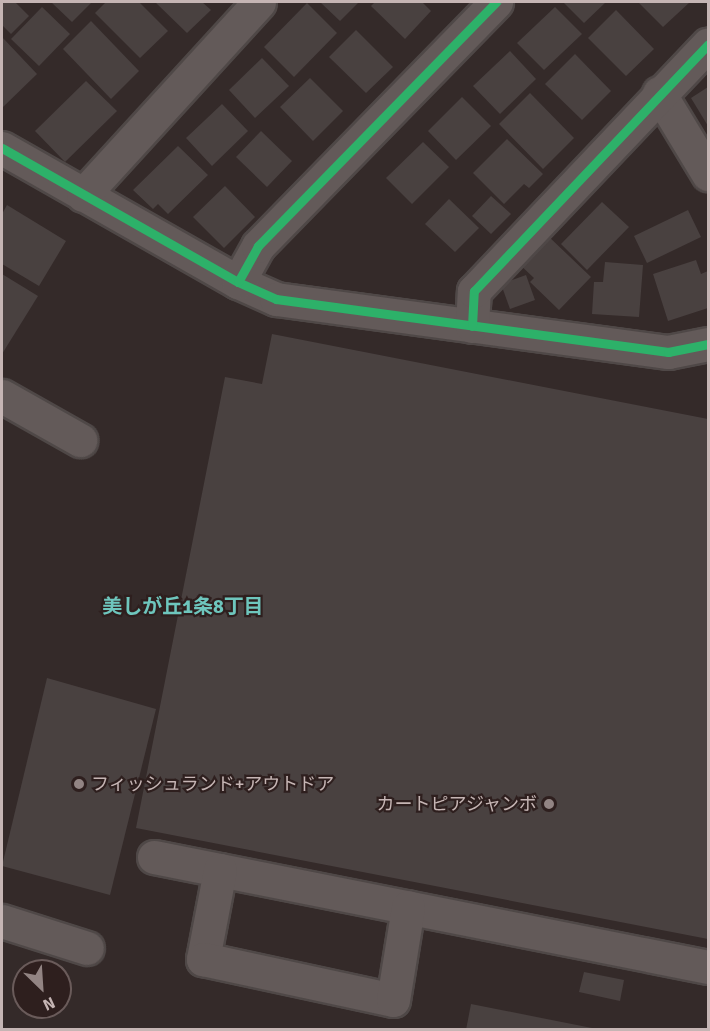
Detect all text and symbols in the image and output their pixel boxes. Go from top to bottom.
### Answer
district label: 美しが丘1条8丁目 [102,594,264,618]
place label: フィッシュランド+アウトドア [91,773,335,795]
marker: フィッシュランド+アウトドア [72,777,86,791]
place label: カートピアジャンボ [375,793,537,815]
marker: カートピアジャンボ [542,797,556,811]
north arrow [12,959,72,1019]
text: N [39,992,58,1015]

